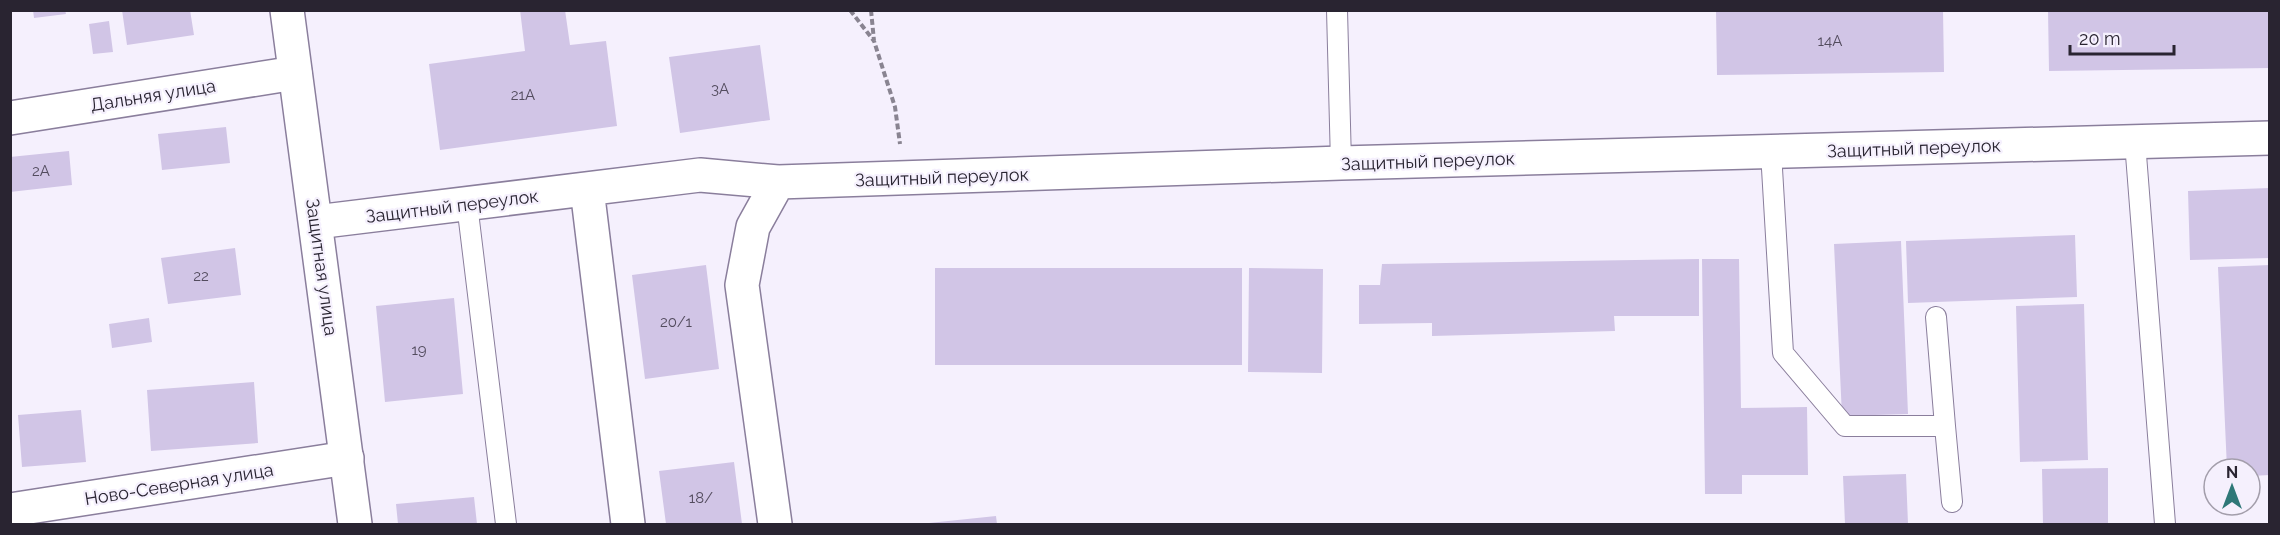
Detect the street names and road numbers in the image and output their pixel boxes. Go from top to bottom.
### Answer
street label: Дальняя улица [89,75,217,115]
street label: Защитный переулок [1827,134,2001,162]
street label: Защитный переулок [1341,147,1515,175]
street label: Защитный переулок [855,163,1029,191]
street label: Защитный переулок [364,185,540,227]
street label: Защитная улица [302,197,342,337]
street label: Ново-Северная улица [83,459,275,509]

